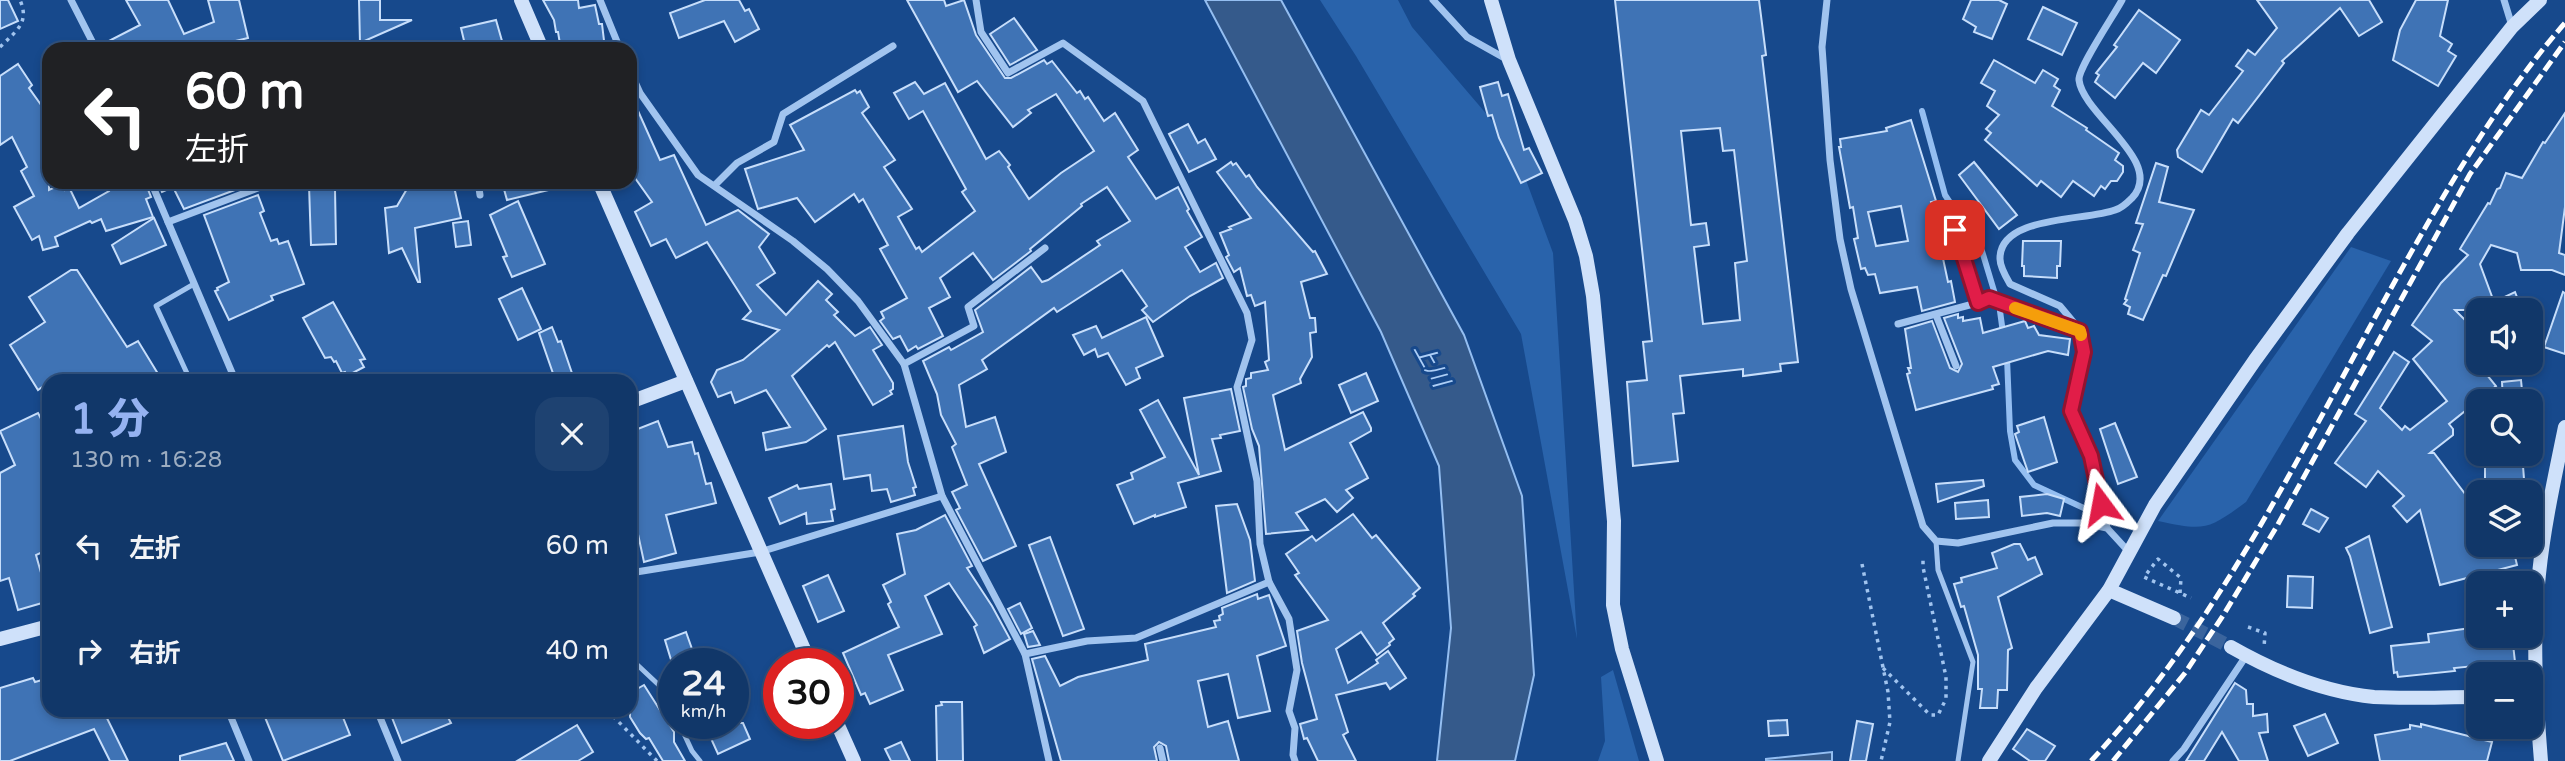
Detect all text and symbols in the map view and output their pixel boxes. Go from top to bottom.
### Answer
text: 60 m [185,63,304,122]
icon: left [70,70,161,161]
text: 左折 [185,131,249,169]
pin [1925,200,1985,260]
icon: arrive [1936,211,1974,249]
map controls [2466,298,2543,739]
button: sound [2466,298,2543,375]
water label: 上川 [1408,338,1456,395]
button: search [2466,389,2543,466]
text: 1 分 [70,394,149,445]
button: close [535,397,609,471]
text: 130 m · 16:28 [70,446,222,474]
position arrow [2064,467,2138,541]
button: layers [2466,480,2543,557]
icon: left [70,527,108,565]
text: 60 m [546,530,609,561]
text: 左折 [129,533,181,564]
button: + [2466,571,2543,648]
icon: right [70,632,108,670]
text: 40 m [546,635,609,666]
text: 右折 [129,638,181,669]
speed limit sign: 30 [763,648,854,739]
button: − [2466,662,2543,739]
text: 24 [682,663,725,705]
text: km/h [681,700,726,722]

